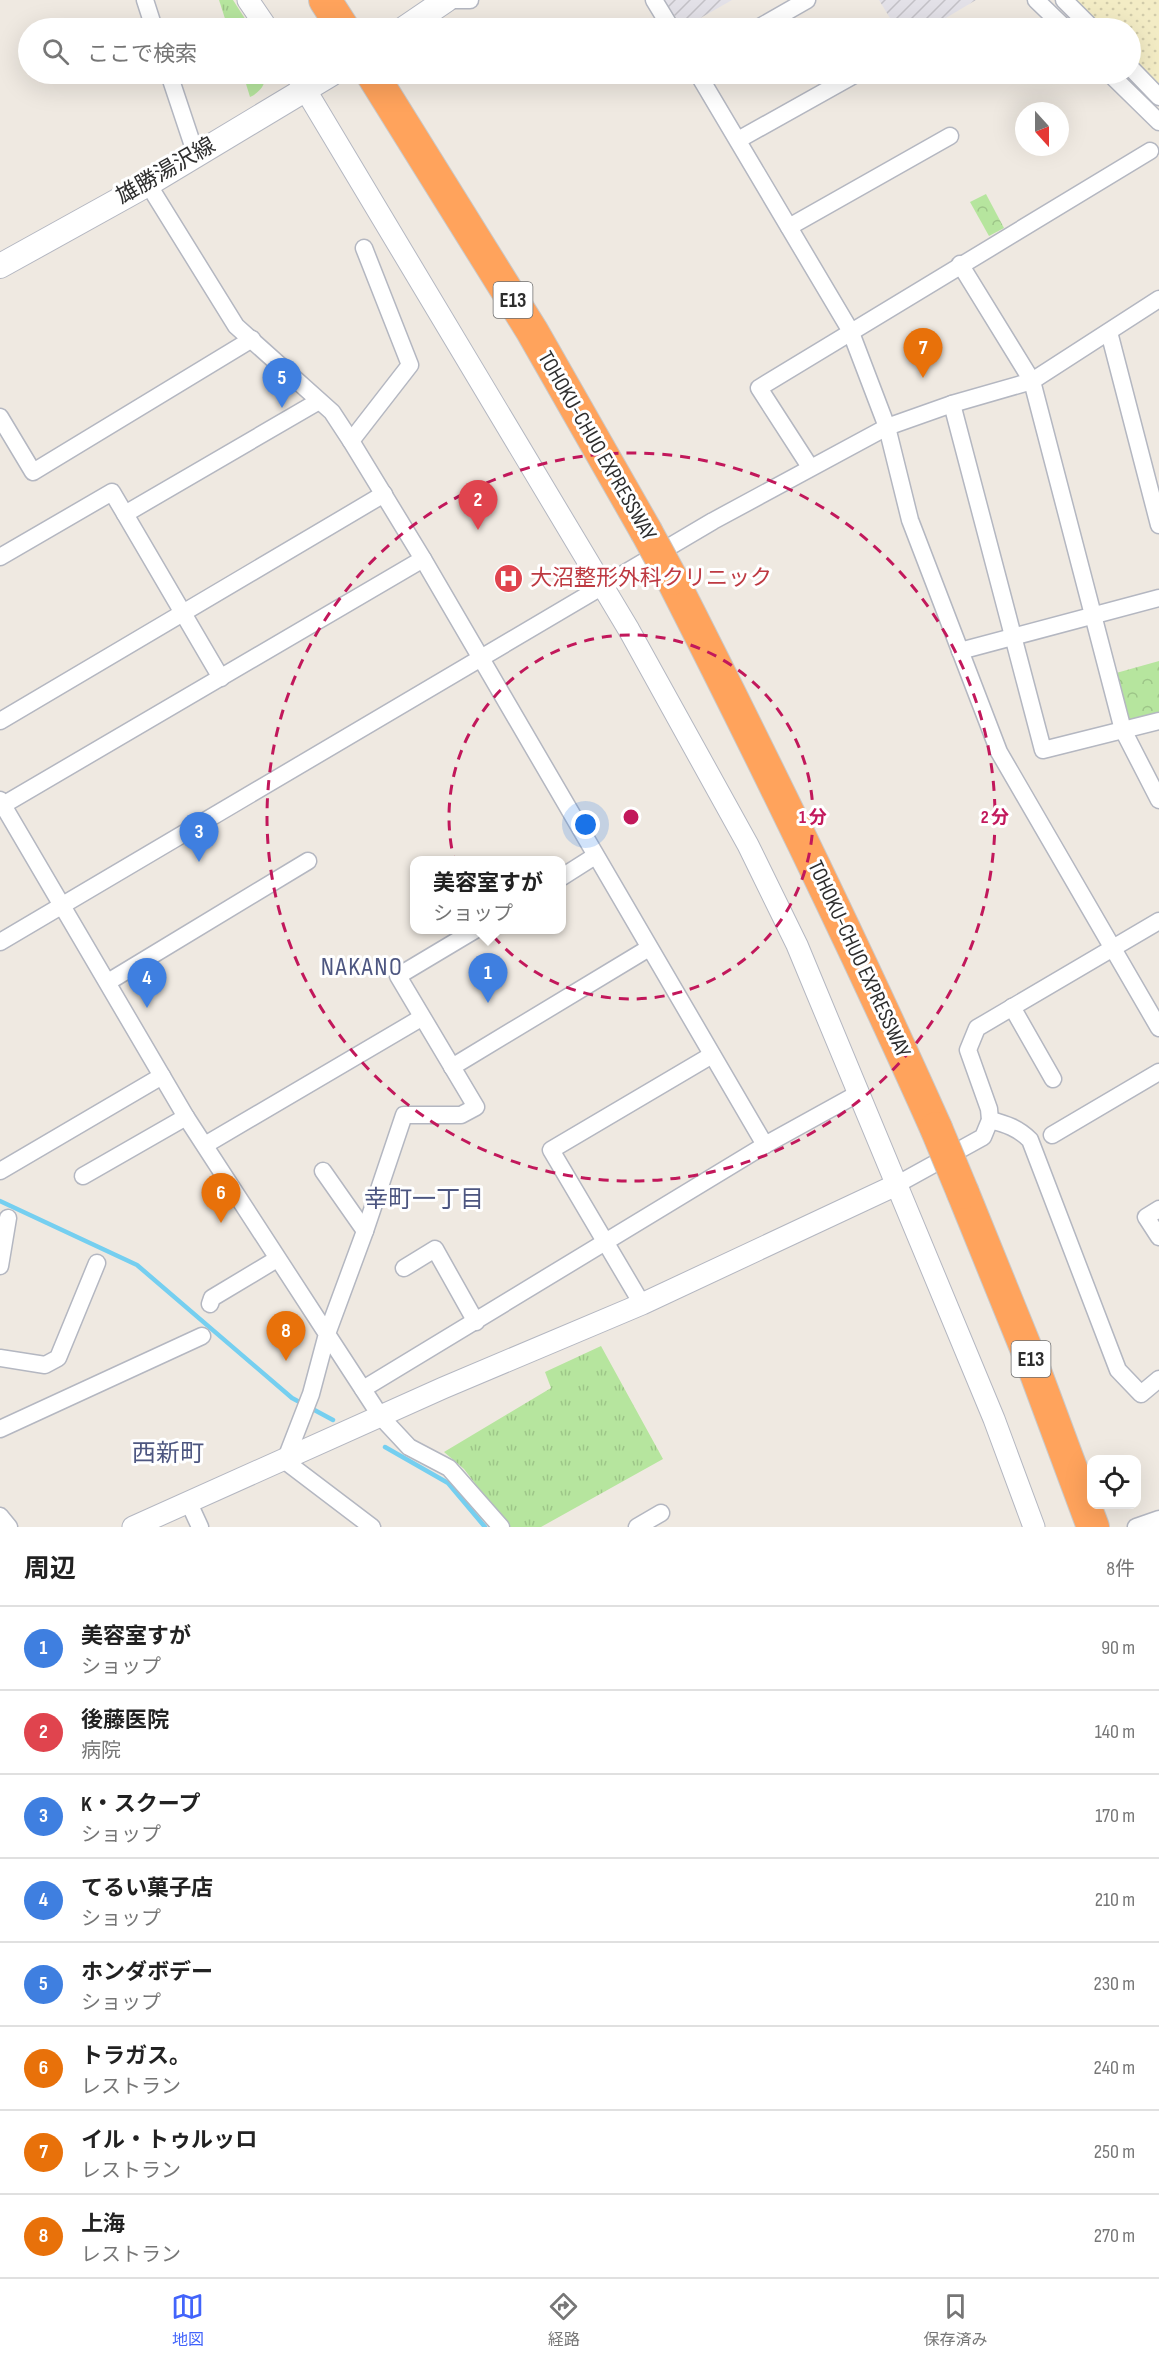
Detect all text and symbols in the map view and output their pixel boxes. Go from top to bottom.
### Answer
search box [18,18,1141,84]
icon: search [39,35,72,68]
text: ここで検索 [87,41,197,68]
north arrow [1015,102,1069,156]
street label: 雄勝湯沢線 [112,132,220,210]
road number: E13 [494,282,532,318]
pin: 7 [904,328,942,378]
street label: TOHOKU-CHUO EXPRESSWAY [532,346,662,546]
pin: 5 [262,358,302,408]
pin: 2 [458,480,498,530]
hospital icon: 大沼整形外科クリニック [493,562,525,594]
place label: 大沼整形外科クリニック [530,565,772,592]
centre of rings [621,807,641,827]
text: 1 分 [799,807,827,828]
text: 2 分 [981,807,1009,828]
your location [571,810,600,839]
pin: 3 [180,812,218,862]
popup [410,856,566,934]
street label: TOHOKU-CHUO EXPRESSWAY [801,856,917,1062]
text: 美容室すが [433,870,543,897]
text: ショップ [433,902,513,926]
district label: NAKANO [321,952,403,983]
pin: 1 [468,954,508,1003]
pin: 4 [128,958,166,1008]
pin: 6 [202,1174,240,1223]
district label: 幸町一丁目 [364,1185,484,1214]
pin: 8 [266,1312,306,1361]
road number: E13 [1012,1341,1050,1377]
district label: 西新町 [132,1439,204,1468]
map controls [1087,1455,1141,1509]
button: locate [1087,1455,1141,1509]
text: 周辺 [24,1554,76,1585]
text: 8件 [1106,1557,1135,1581]
text: 美容室すが [81,1623,191,1650]
text: 1 [40,1636,47,1660]
text: 90 m [1101,1636,1135,1660]
text: ショップ [81,1655,161,1679]
text: 後藤医院 [81,1707,169,1734]
text: 2 [39,1720,48,1744]
text: 140 m [1095,1720,1135,1744]
text: 病院 [81,1739,121,1763]
text: K・スクープ [81,1791,201,1818]
text: 3 [39,1804,48,1828]
text: 170 m [1095,1804,1135,1828]
text: ショップ [81,1823,161,1847]
text: てるい菓子店 [81,1875,213,1902]
text: 4 [39,1888,48,1912]
text: 210 m [1095,1888,1135,1912]
text: ショップ [81,1907,161,1931]
text: ホンダボデー [81,1959,213,1986]
text: 5 [39,1972,48,1996]
text: 230 m [1093,1972,1135,1996]
text: ショップ [81,1991,161,2015]
text: トラガス。 [81,2043,191,2070]
text: 6 [39,2056,48,2080]
text: 240 m [1094,2056,1135,2080]
text: レストラン [81,2075,181,2099]
text: イル・トゥルッロ [81,2127,257,2154]
text: 7 [39,2140,48,2164]
text: 250 m [1094,2140,1135,2164]
text: レストラン [81,2159,181,2183]
text: 上海 [81,2211,125,2238]
text: 8 [39,2224,48,2248]
text: 270 m [1094,2224,1135,2248]
text: レストラン [81,2243,181,2267]
tab: 地図 [171,2290,204,2350]
tab: 経路 [547,2290,580,2350]
tab: 保存済み [923,2290,987,2350]

